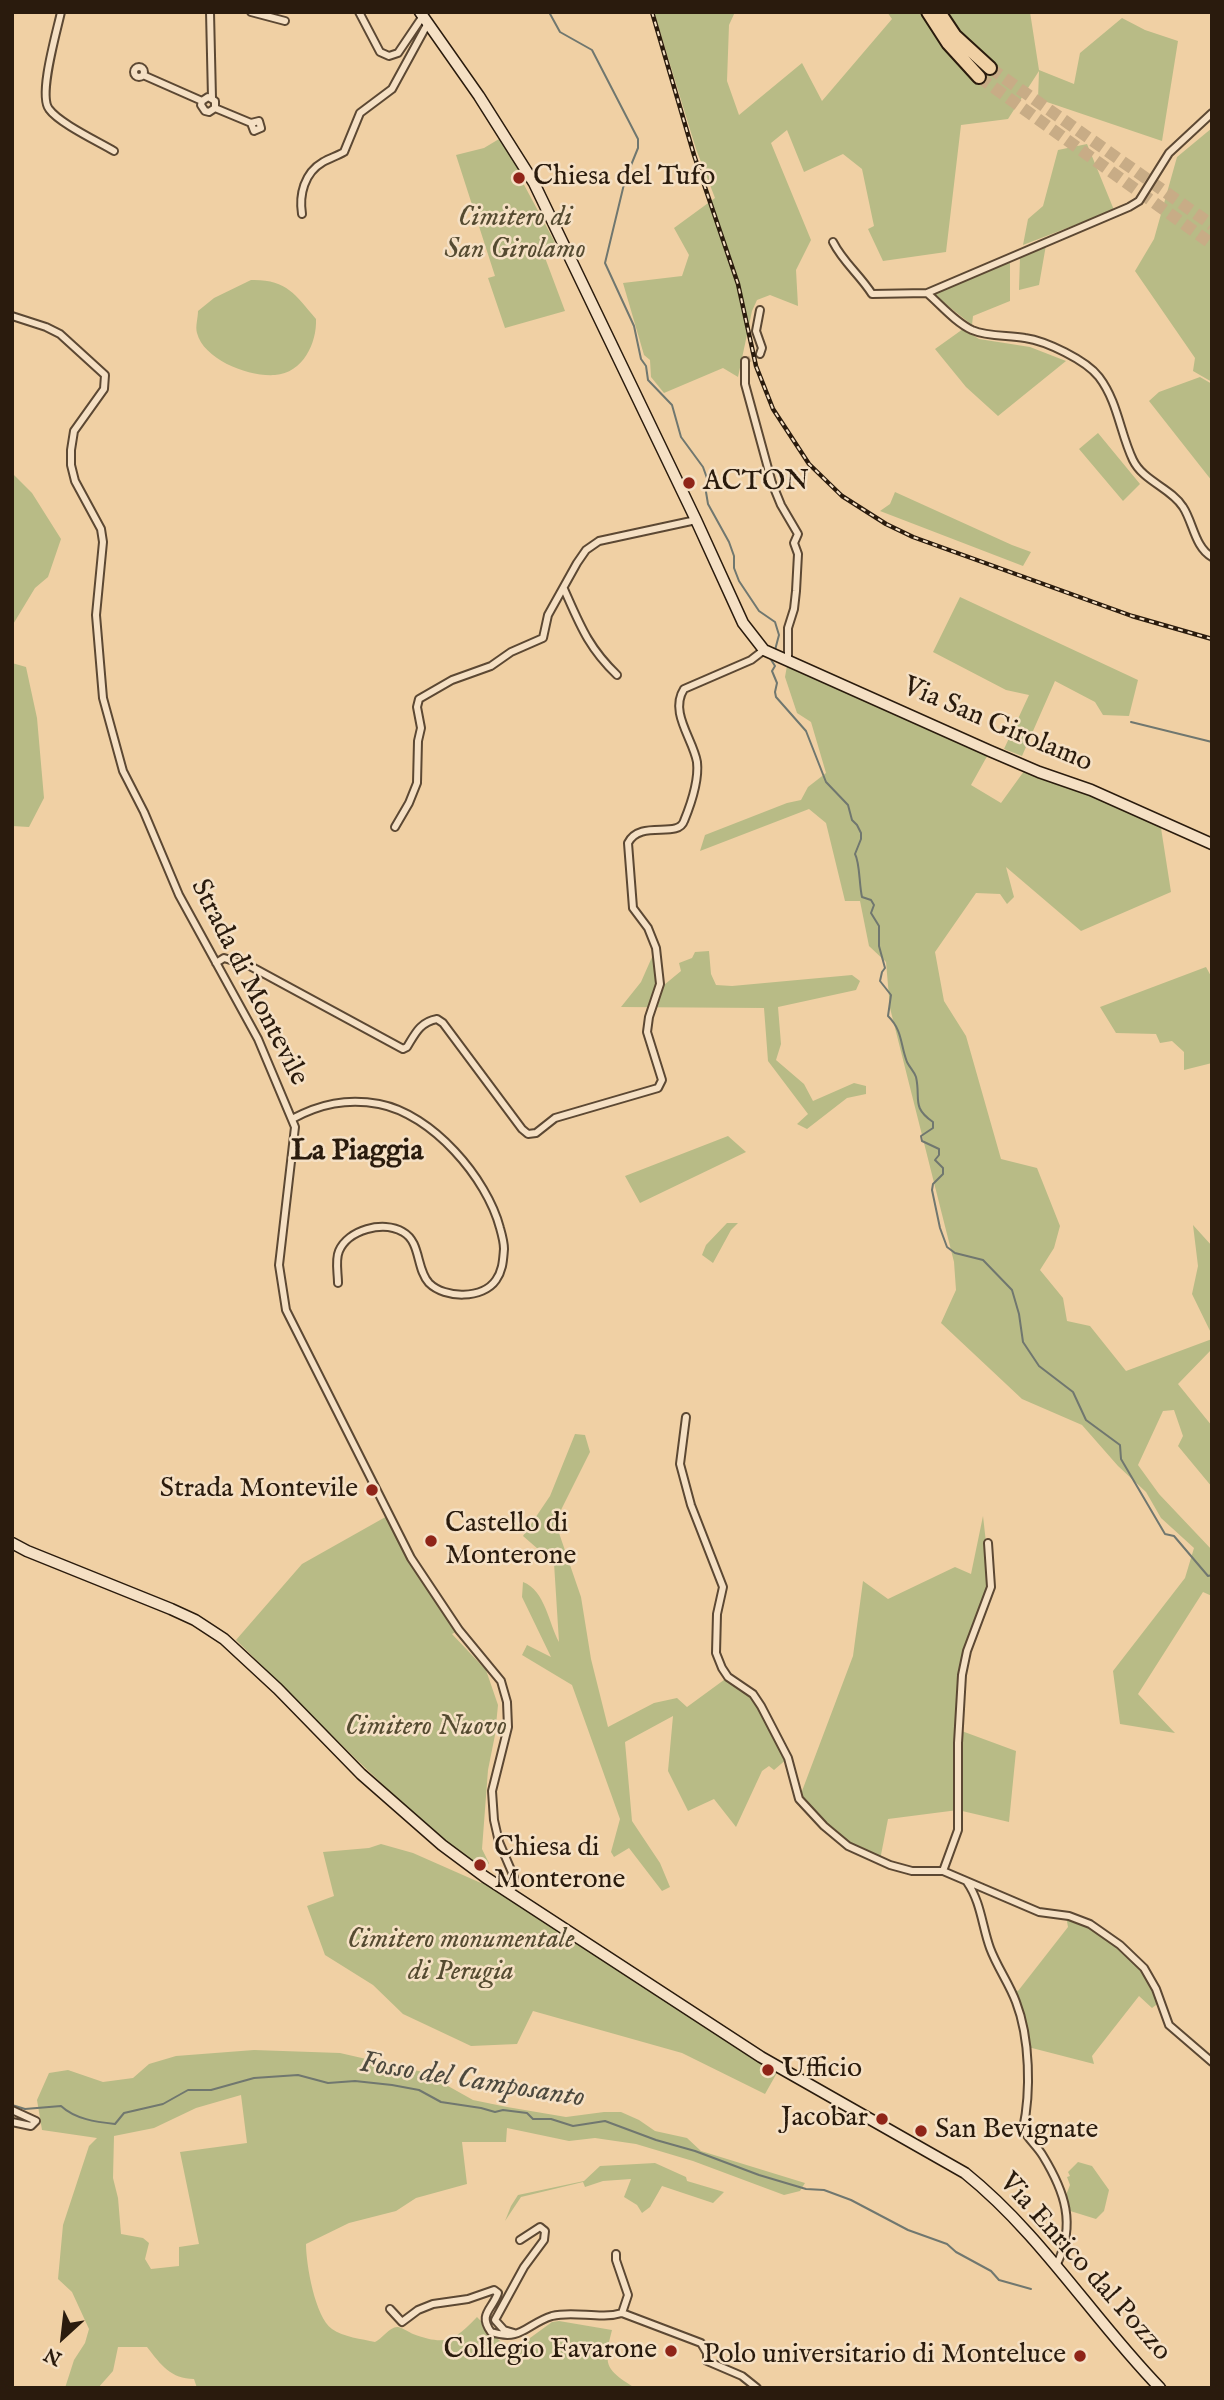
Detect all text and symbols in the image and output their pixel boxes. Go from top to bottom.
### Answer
place label: Chiesa del Tufo [533,161,715,195]
marker: Chiesa del Tufo [511,170,527,186]
park label: Cimitero di San Girolamo [444,202,586,268]
place label: ACTON [703,466,809,500]
marker: ACTON [681,475,697,491]
street label: Via San Girolamo [897,671,1097,781]
street label: Strada di Montevile [182,874,314,1092]
district label: La Piaggia [291,1135,423,1171]
place label: Strada Montevile [160,1473,358,1507]
marker: Strada Montevile [364,1482,380,1498]
place label: Castello di Monterone [445,1508,576,1574]
marker: Castello di Monterone [423,1533,439,1549]
park label: Cimitero Nuovo [345,1711,507,1745]
place label: Chiesa di Monterone [494,1832,625,1898]
marker: Chiesa di Monterone [472,1857,488,1873]
park label: Cimitero monumentale di Perugia [347,1924,575,1990]
water label: Fosso del Camposanto [357,2046,587,2118]
place label: Ufficio [782,2053,862,2087]
marker: Ufficio [760,2062,776,2078]
place label: Jacobar [781,2102,868,2136]
marker: Jacobar [874,2111,890,2127]
place label: San Bevignate [935,2114,1098,2148]
marker: San Bevignate [913,2123,929,2139]
street label: Via Enrico dal Pozzo [991,2167,1177,2369]
north arrow [28,2302,98,2372]
place label: Collegio Favarone [444,2334,657,2368]
place label: Polo universitario di Monteluce [703,2339,1066,2373]
text: N [41,2341,66,2370]
marker: Collegio Favarone [663,2343,679,2359]
marker: Polo universitario di Monteluce [1072,2348,1088,2364]

